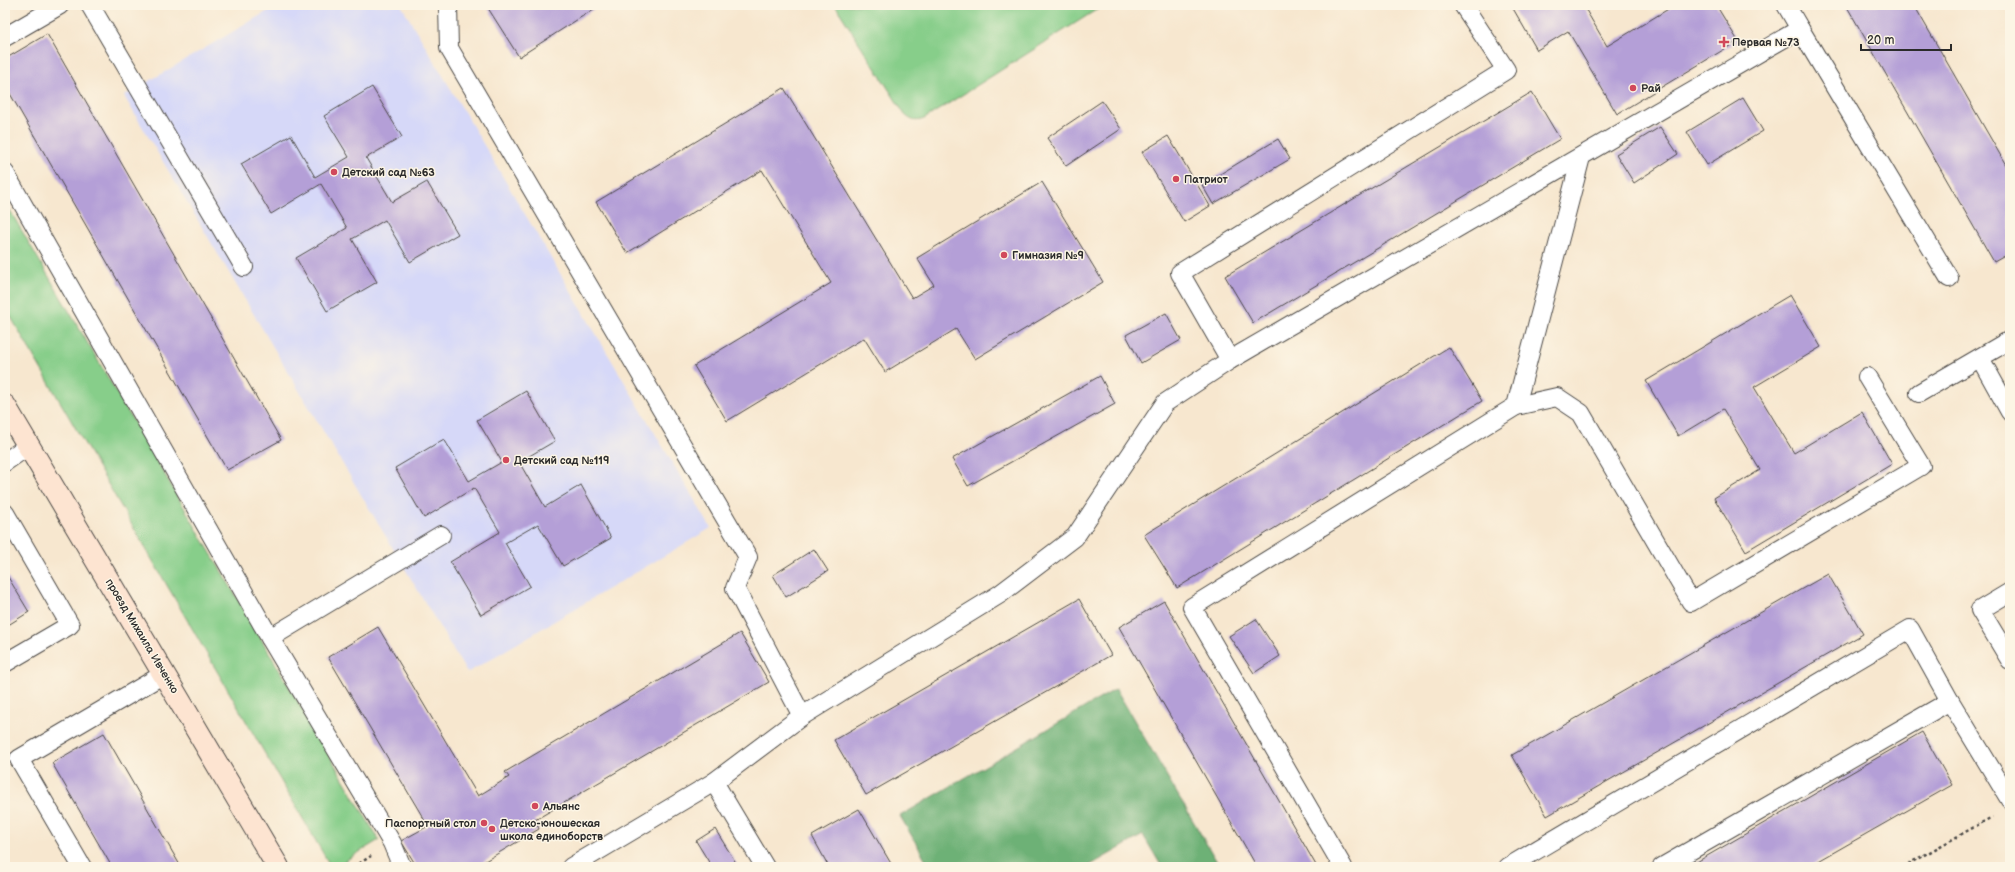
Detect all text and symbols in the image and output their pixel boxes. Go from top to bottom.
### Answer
scale bar [1861,26,1951,52]
text: 20 m [1867,33,1894,48]
place label: Первая №73 [1732,36,1800,49]
marker: Первая №73 [1719,37,1729,47]
place label: Рай [1641,82,1661,95]
marker: Рай [1628,83,1638,93]
place label: Детский сад №63 [342,166,435,179]
marker: Детский сад №63 [329,167,339,177]
place label: Патриот [1184,173,1229,186]
marker: Патриот [1171,174,1181,184]
place label: Гимназия №9 [1012,249,1084,262]
marker: Гимназия №9 [999,250,1009,260]
place label: Детский сад №119 [514,454,609,467]
marker: Детский сад №119 [501,455,511,465]
street label: проезд Михаила Ивченко [103,576,182,696]
place label: Альянс [542,800,580,813]
marker: Альянс [530,801,540,811]
place label: Паспортный стол [385,817,476,830]
place label: Детско-юношеская школа единоборств [500,817,603,843]
marker: Паспортный стол [479,818,489,828]
marker: Детско-юношеская школа единоборств [487,824,497,834]

